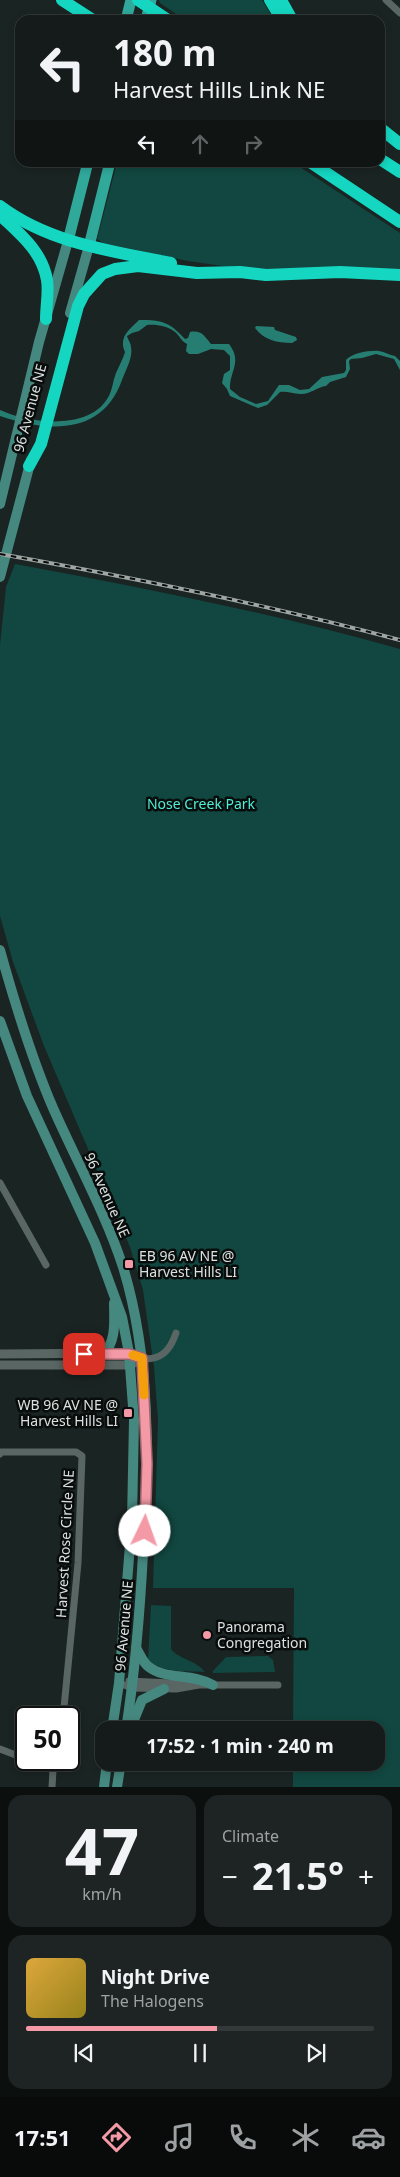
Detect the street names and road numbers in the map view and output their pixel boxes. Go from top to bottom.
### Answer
street label: 96 Avenue NE [9,362,50,454]
street label: 96 Avenue NE [80,1149,135,1240]
street label: Harvest Rose Circle NE [51,1470,78,1618]
street label: 96 Avenue NE [110,1580,137,1672]

